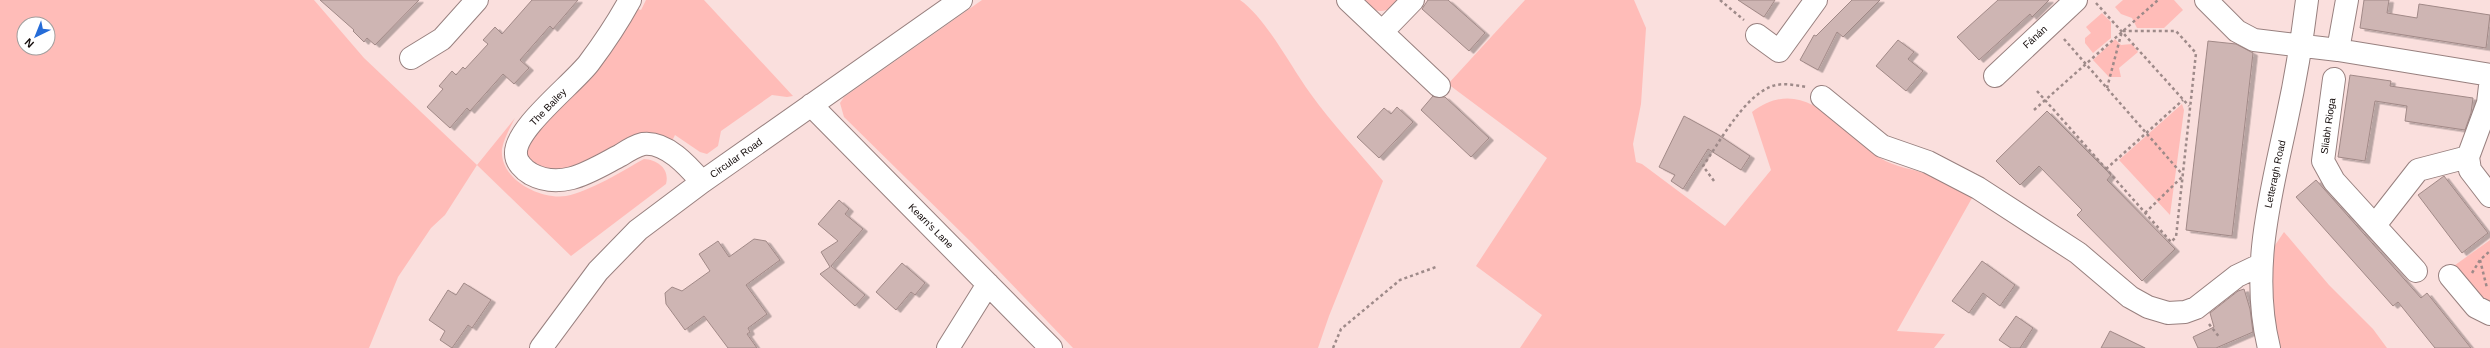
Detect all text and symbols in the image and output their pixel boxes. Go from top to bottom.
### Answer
north arrow [16,16,56,56]
street label: Fánán [2021,23,2049,51]
text: N [22,36,36,50]
street label: The Bailey [528,86,568,128]
street label: Sliabh Rioga [2319,97,2337,155]
street label: Circular Road [708,136,764,180]
street label: Letteragh Road [2262,139,2288,209]
street label: Kearn's Lane [906,201,956,251]

